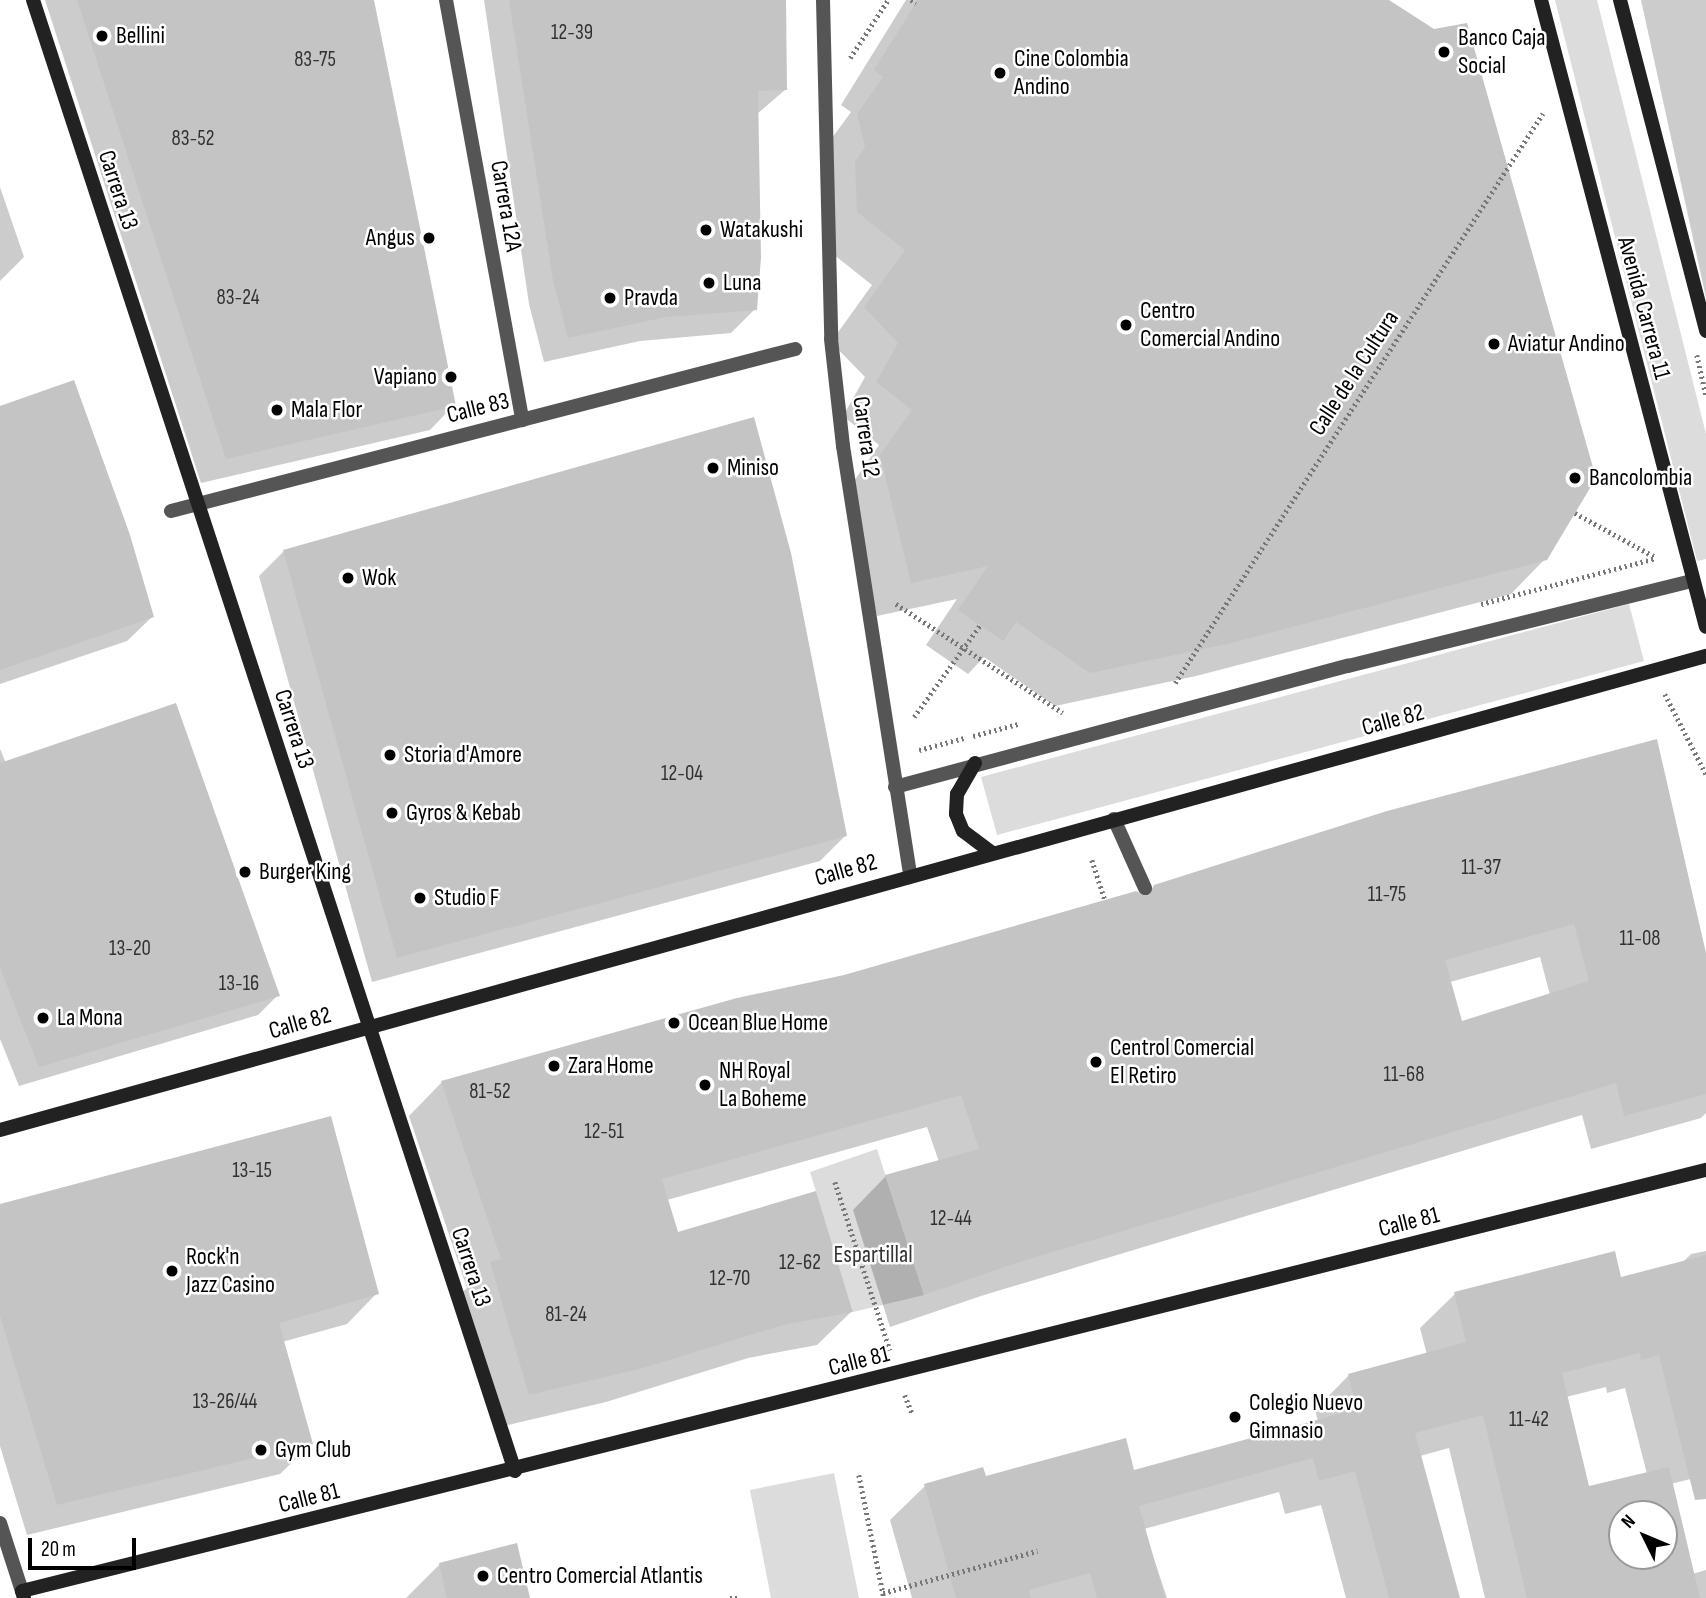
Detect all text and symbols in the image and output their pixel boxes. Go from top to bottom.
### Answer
house number: 12-39 [551,20,593,46]
place label: Bellini [116,22,165,50]
place label: Banco Caja Social [1458,24,1546,80]
marker: Bellini [94,28,110,44]
marker: Banco Caja Social [1436,44,1452,60]
place label: Cine Colombia Andino [1014,45,1129,101]
house number: 83-75 [294,47,336,73]
marker: Cine Colombia Andino [992,65,1008,81]
house number: 83-52 [172,126,214,152]
street label: Carrera 13 [92,147,144,233]
street label: Carrera 12A [484,158,528,254]
place label: Watakushi [720,216,803,244]
marker: Watakushi [698,222,714,238]
place label: Angus [366,224,415,252]
marker: Angus [421,230,437,246]
street label: Avenida Carrera 11 [1611,234,1677,382]
place label: Luna [723,269,761,297]
marker: Luna [701,275,717,291]
place label: Pravda [624,284,678,312]
house number: 83-24 [216,285,260,311]
marker: Pravda [602,290,618,306]
place label: Centro Comercial Andino [1140,297,1280,353]
street label: Calle de la Cultura [1303,305,1405,441]
marker: Centro Comercial Andino [1118,317,1134,333]
place label: Aviatur Andino [1508,330,1625,358]
marker: Aviatur Andino [1486,336,1502,352]
place label: Vapiano [374,363,437,391]
marker: Vapiano [443,369,459,385]
street label: Calle 83 [444,386,512,430]
street label: Carrera 12 [846,395,886,479]
place label: Mala Flor [291,396,362,424]
marker: Mala Flor [269,402,285,418]
place label: Miniso [727,454,779,482]
marker: Miniso [705,460,721,476]
place label: Bancolombia [1589,464,1692,492]
marker: Bancolombia [1567,470,1583,486]
place label: Wok [362,564,396,592]
marker: Wok [340,570,356,586]
street label: Carrera 13 [268,686,320,772]
street label: Calle 82 [1359,698,1427,742]
place label: Storia d'Amore [404,741,522,769]
marker: Storia d'Amore [382,747,398,763]
house number: 12-04 [661,761,703,787]
place label: Gyros & Kebab [406,799,521,827]
marker: Gyros & Kebab [384,805,400,821]
street label: Calle 82 [811,847,881,893]
house number: 11-37 [1461,855,1501,881]
place label: Burger King [259,858,351,886]
marker: Burger King [237,864,253,880]
house number: 11-75 [1368,882,1406,908]
place label: Studio F [434,884,499,912]
marker: Studio F [412,890,428,906]
house number: 11-08 [1620,926,1660,952]
house number: 13-20 [109,936,151,962]
house number: 13-16 [219,971,259,997]
street label: Calle 82 [265,1000,335,1046]
place label: La Mona [57,1004,123,1032]
place label: Ocean Blue Home [688,1009,828,1037]
marker: La Mona [35,1010,51,1026]
marker: Ocean Blue Home [666,1015,682,1031]
place label: Centrol Comercial El Retiro [1110,1034,1254,1090]
place label: Zara Home [568,1052,654,1080]
marker: Centrol Comercial El Retiro [1088,1054,1104,1070]
place label: NH Royal La Boheme [719,1057,807,1113]
marker: Zara Home [546,1058,562,1074]
house number: 11-68 [1384,1062,1424,1088]
marker: NH Royal La Boheme [697,1077,713,1093]
house number: 81-52 [469,1079,511,1105]
house number: 12-51 [584,1119,624,1145]
house number: 13-15 [232,1158,272,1184]
street label: Calle 81 [1376,1201,1442,1243]
house number: 12-44 [930,1206,972,1232]
street label: Carrera 13 [445,1224,497,1310]
park label: Espartillal [833,1241,913,1269]
place label: Rock'n Jazz Casino [186,1243,275,1299]
house number: 12-62 [779,1250,821,1276]
marker: Rock'n Jazz Casino [164,1263,180,1279]
house number: 12-70 [710,1266,750,1292]
house number: 81-24 [545,1302,587,1328]
street label: Calle 81 [826,1340,892,1382]
house number: 13-26/44 [193,1389,257,1415]
place label: Colegio Nuevo Gimnasio [1249,1389,1363,1445]
house number: 11-42 [1509,1407,1549,1433]
marker: Colegio Nuevo Gimnasio [1227,1409,1243,1425]
place label: Gym Club [275,1436,351,1464]
marker: Gym Club [253,1442,269,1458]
street label: Calle 81 [276,1477,342,1519]
north arrow [1608,1500,1678,1570]
text: N [1617,1510,1641,1533]
scale bar [32,1524,140,1568]
text: 20 m [41,1537,76,1562]
place label: Centro Comercial Atlantis [497,1562,703,1590]
marker: Centro Comercial Atlantis [475,1568,491,1584]

